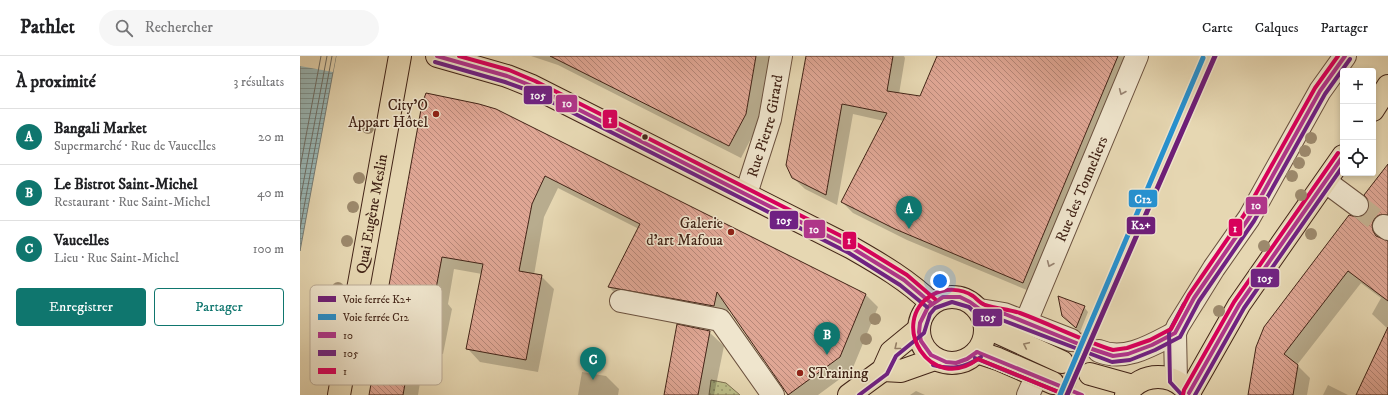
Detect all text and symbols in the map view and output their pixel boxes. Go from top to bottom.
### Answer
search box [99,10,379,46]
text: Pathlet [20,16,75,39]
icon: search [113,17,135,39]
text: Rechercher [145,18,213,37]
text: Carte [1202,19,1233,37]
text: Calques [1255,19,1298,37]
text: Partager [1320,19,1368,37]
map controls [1340,68,1376,176]
button: + [1340,68,1376,104]
text: À proximité [16,71,96,93]
street label: Rue Pierre Girard [743,73,787,180]
text: 3 résultats [233,74,284,90]
line badge: 105 [523,85,553,105]
one-way arrow [1118,88,1126,95]
text: 105 [530,89,546,103]
line badge: 10 [555,94,578,113]
place label: City'O Appart Hôtel [348,96,428,132]
text: 10 [562,97,572,111]
button: − [1340,104,1376,140]
marker: City'O Appart Hôtel [431,109,441,119]
line badge: 1 [602,109,618,129]
text: 1 [608,113,612,127]
text: Bangali Market [54,119,147,138]
text: A [25,129,33,145]
text: 20 m [258,129,284,145]
unlabelled marker [640,132,650,142]
street label: Rue des Tonneliers [1051,133,1112,245]
text: Supermarché · Rue de Vaucelles [54,138,216,154]
button: locate [1340,140,1376,176]
street label: Quai Eugène Meslin [351,152,392,275]
text: Le Bistrot Saint-Michel [54,175,198,194]
text: B [25,185,33,201]
text: 40 m [257,185,284,201]
line badge: C12 [1128,189,1158,208]
text: C12 [1135,193,1152,207]
text: Restaurant · Rue Saint-Michel [54,194,210,210]
pin: A [896,196,922,229]
line badge: 10 [1245,196,1268,215]
text: 10 [1251,199,1261,213]
line badge: 105 [769,210,799,230]
place label: Galerie d'art Mafoua [646,214,724,250]
text: 105 [776,214,792,228]
line badge: K2+ [1126,216,1156,235]
line badge: 1 [1228,218,1243,237]
line badge: 10 [803,219,826,239]
text: K2+ [1131,219,1151,233]
text: 1 [1233,222,1237,236]
text: 10 [809,223,819,237]
marker: Galerie d'art Mafoua [726,227,736,237]
text: Vaucelles [54,231,109,250]
line badge: 1 [842,231,857,250]
text: 1 [847,234,851,248]
text: C [25,241,33,257]
text: 100 m [253,241,284,257]
text: Lieu · Rue Saint-Michel [54,250,179,266]
one-way arrow [1047,259,1055,267]
line badge: 105 [1250,268,1280,288]
your location [930,271,950,291]
text: 105 [1257,272,1273,286]
legend [310,285,442,385]
button: Enregistrer [16,288,146,326]
button: Partager [154,288,284,326]
text: Voie ferrée K2+ [342,293,412,307]
line badge: 105 [972,308,1003,327]
text: Voie ferrée C12 [342,311,409,325]
text: 105 [980,311,996,325]
pin: B [814,322,840,355]
text: 10 [343,329,353,343]
one-way arrow [894,342,901,349]
one-way arrow [1023,342,1031,350]
text: 105 [343,347,359,361]
pin: C [580,347,606,380]
place label: STraining [808,364,869,383]
text: 1 [343,365,347,379]
marker: STraining [795,368,805,378]

